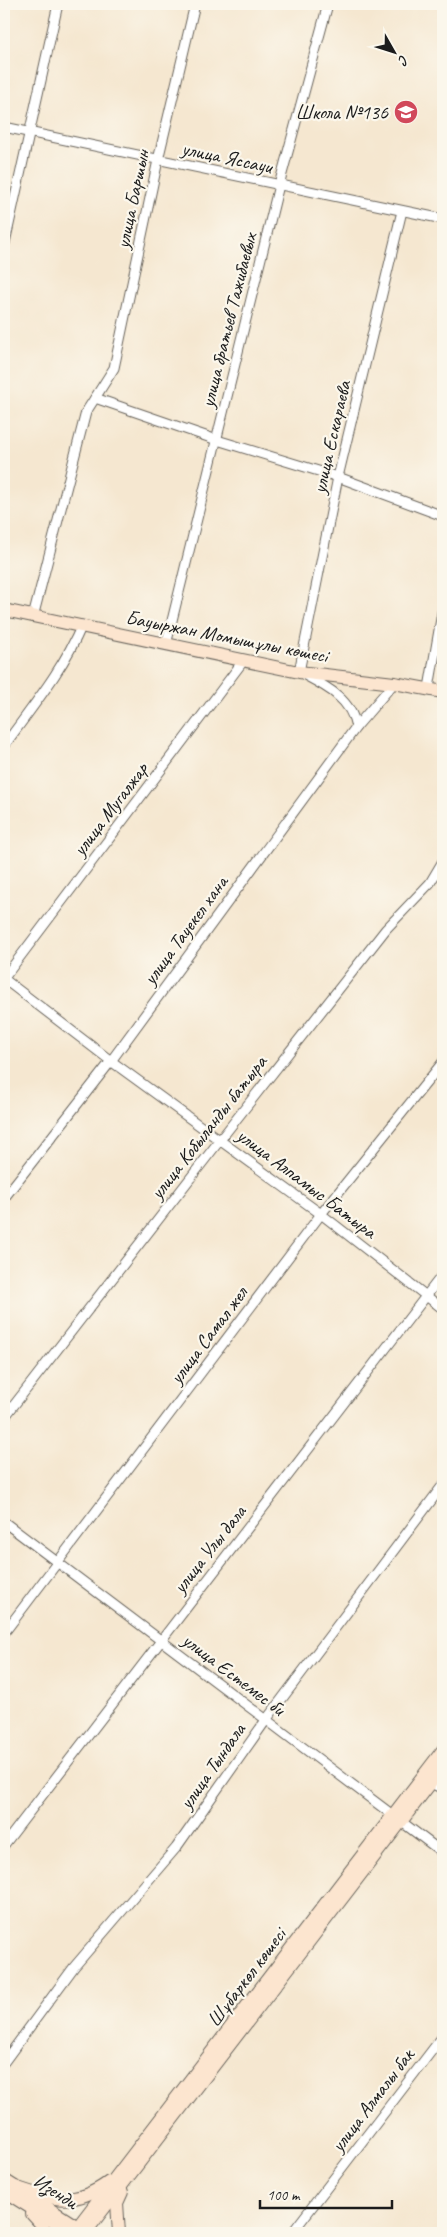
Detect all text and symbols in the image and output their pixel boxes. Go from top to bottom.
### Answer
north arrow [370,28,420,78]
text: С [394,52,412,70]
school or university icon: Школа №136 [393,99,419,125]
place label: Школа №136 [296,100,389,125]
street label: улица Яссауи [179,136,276,180]
street label: улица Баршын [110,146,156,252]
street label: улица братьев Тажибаевых [194,228,263,411]
street label: улица Ескараева [306,377,357,497]
street label: Бауыржан Момышұлы көшесі [124,605,332,669]
street label: улица Мугалжар [67,756,155,862]
street label: улица Тауекел хана [137,869,234,990]
street label: улица Кобыланды батыра [144,1050,273,1205]
street label: улица Алпамыс Батыра [231,1122,382,1245]
street label: улица Самал жел [163,1281,254,1390]
street label: улица Улы дала [167,1499,253,1599]
street label: улица Естемес би [177,1627,291,1722]
street label: улица Тындала [173,1717,252,1815]
street label: Шұбаркөл көшесі [201,1921,293,2032]
street label: улица Алмалы бак [325,2042,420,2158]
street label: Изенди [28,2168,84,2216]
scale bar [260,2177,392,2209]
text: 100 m [267,2186,301,2205]

